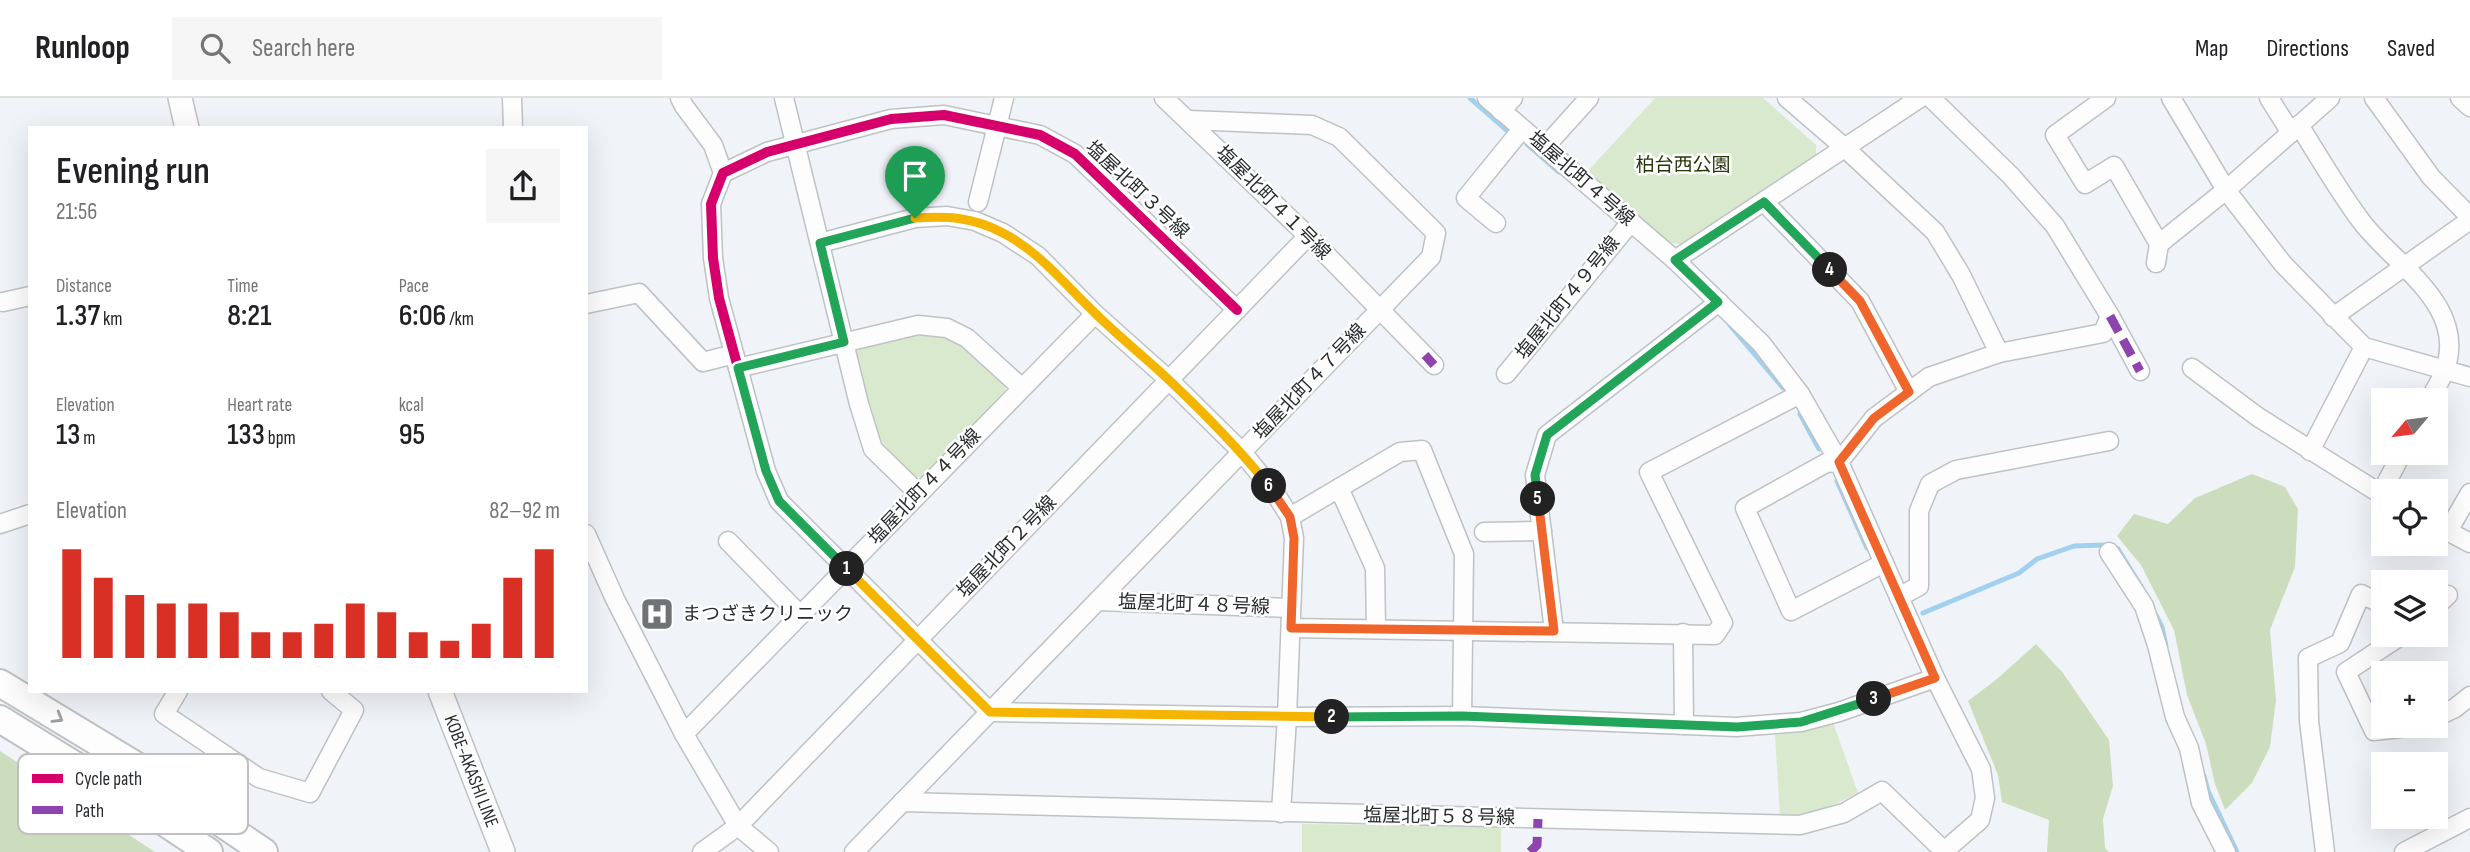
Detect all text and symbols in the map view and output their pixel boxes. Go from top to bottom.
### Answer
search box [172,17,662,80]
text: Runloop [35,28,130,68]
icon: search [196,29,234,67]
text: Search here [252,33,355,64]
text: Map [2195,34,2228,63]
text: Directions [2266,34,2349,63]
text: Saved [2387,34,2435,63]
street label: 塩屋北町４号線 [1523,127,1639,231]
street label: 塩屋北町３号線 [1081,136,1193,244]
street label: 塩屋北町４１号線 [1211,141,1335,265]
pin [885,146,945,218]
text: Evening run [56,149,210,194]
button: share [486,149,560,223]
park label: 柏台西公園 [1635,154,1731,177]
icon: arrive [896,157,934,195]
text: 21:56 [56,198,97,226]
street label: 塩屋北町４９号線 [1511,232,1625,364]
pin: 4 [1812,252,1848,288]
text: 4 [1825,258,1834,281]
text: Distance [56,275,112,298]
text: Time [227,275,258,298]
text: Pace [399,275,429,298]
text: 1.37 [56,298,100,334]
text: 8:21 [227,298,271,334]
text: 6:06 [399,298,446,334]
text: km [100,308,123,331]
text: /km [446,308,474,331]
street label: 塩屋北町４７号線 [1249,319,1371,445]
north arrow [2371,388,2448,466]
map controls [2371,388,2448,829]
text: Elevation [56,394,115,417]
text: Heart rate [227,394,292,417]
text: kcal [399,394,424,417]
text: 13 [56,417,80,453]
text: 133 [227,417,265,453]
text: 95 [399,417,425,453]
street label: 塩屋北町４４号線 [864,424,986,550]
text: m [80,427,96,450]
text: bpm [265,427,296,450]
pin: 6 [1252,468,1286,504]
text: 6 [1264,474,1273,497]
button: locate [2371,479,2448,556]
pin: 5 [1520,482,1556,516]
text: 5 [1533,487,1542,510]
street label: 塩屋北町２号線 [953,491,1061,603]
text: Elevation [56,497,127,525]
text: 82–92 m [489,497,560,525]
pin: 1 [830,552,864,587]
text: 1 [843,557,850,580]
button: layers [2371,570,2448,647]
street label: 塩屋北町４８号線 [1118,591,1270,619]
hospital icon: まつざきクリニック [638,595,676,633]
place label: まつざきクリニック [682,603,853,626]
button: + [2371,661,2448,738]
pin: 3 [1856,682,1892,716]
text: 3 [1869,687,1878,710]
pin: 2 [1314,700,1350,734]
text: 2 [1327,705,1336,728]
one-way arrow [51,710,64,723]
street label: KOBE-AKASHI LINE [439,712,504,831]
button: − [2371,752,2448,829]
legend [18,754,248,834]
text: Cycle path [75,768,142,791]
text: Path [75,800,104,823]
street label: 塩屋北町５８号線 [1363,804,1515,830]

